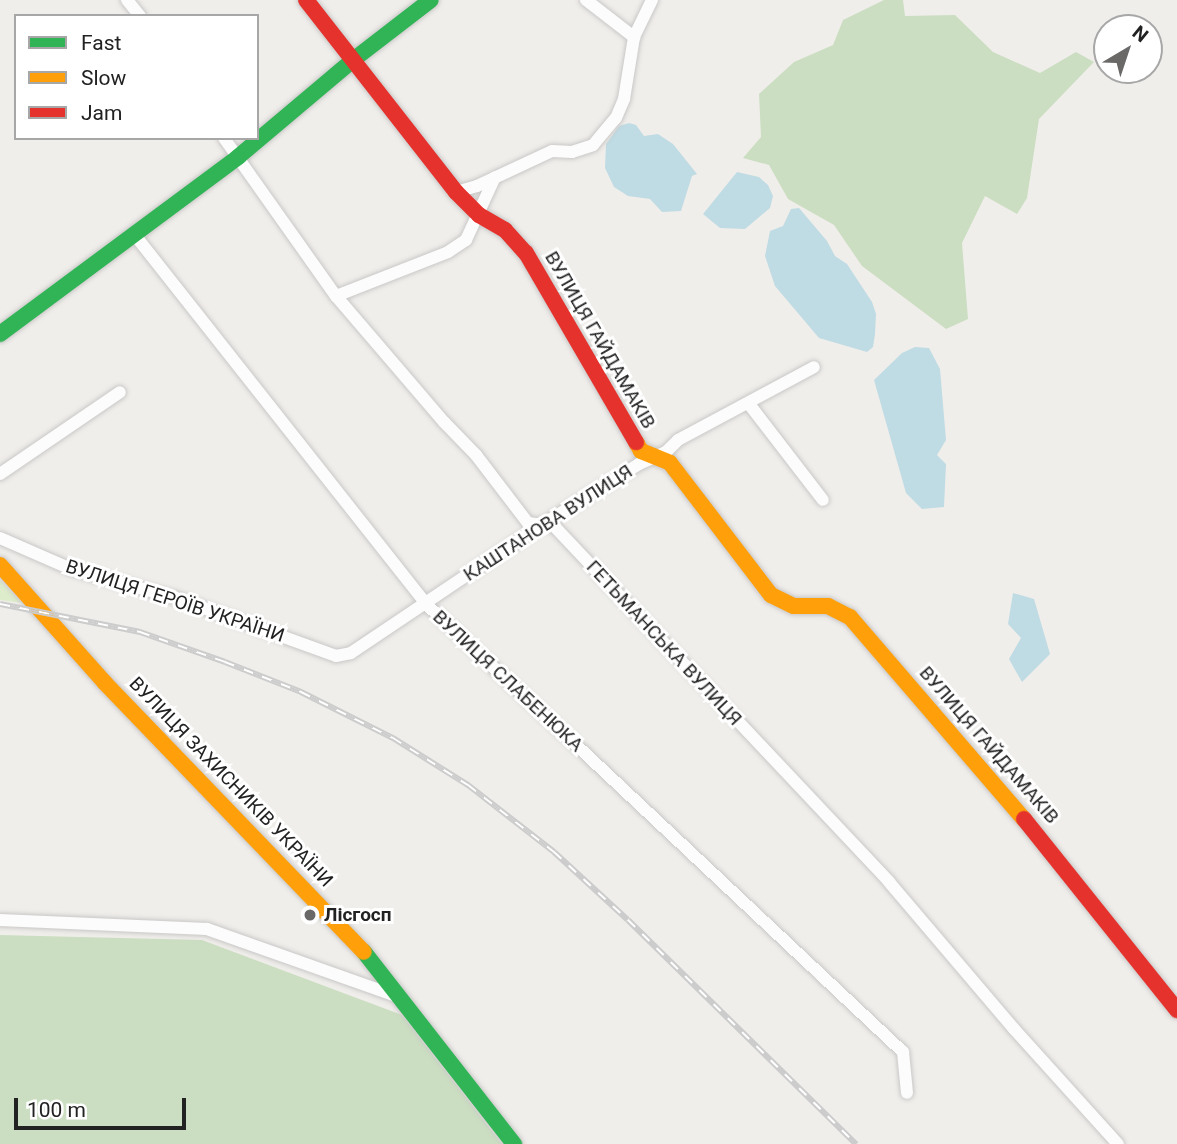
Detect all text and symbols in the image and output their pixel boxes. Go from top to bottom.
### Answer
legend [14,14,259,140]
north arrow [1093,14,1163,84]
text: N [1128,21,1153,47]
text: Fast [81,31,121,55]
text: Slow [81,66,126,90]
text: Jam [81,101,122,125]
street label: ВУЛИЦЯ ГАЙДАМАКІВ [540,247,660,433]
street label: КАШТАНОВА ВУЛИЦЯ [459,460,637,586]
street label: ВУЛИЦЯ ГЕРОЇВ УКРАЇНИ [63,555,287,647]
street label: ГЕТЬМАНСЬКА ВУЛИЦЯ [582,556,746,730]
street label: ВУЛИЦЯ СЛАБЕНЮКА [428,605,588,757]
street label: ВУЛИЦЯ ГАЙДАМАКІВ [915,662,1063,828]
street label: ВУЛИЦЯ ЗАХИСНИКІВ УКРАЇНИ [125,672,337,892]
place label: Лісгосп [324,904,392,926]
marker: Лісгосп [302,907,318,923]
scale bar [18,1084,189,1128]
text: 100 m [27,1098,86,1122]

